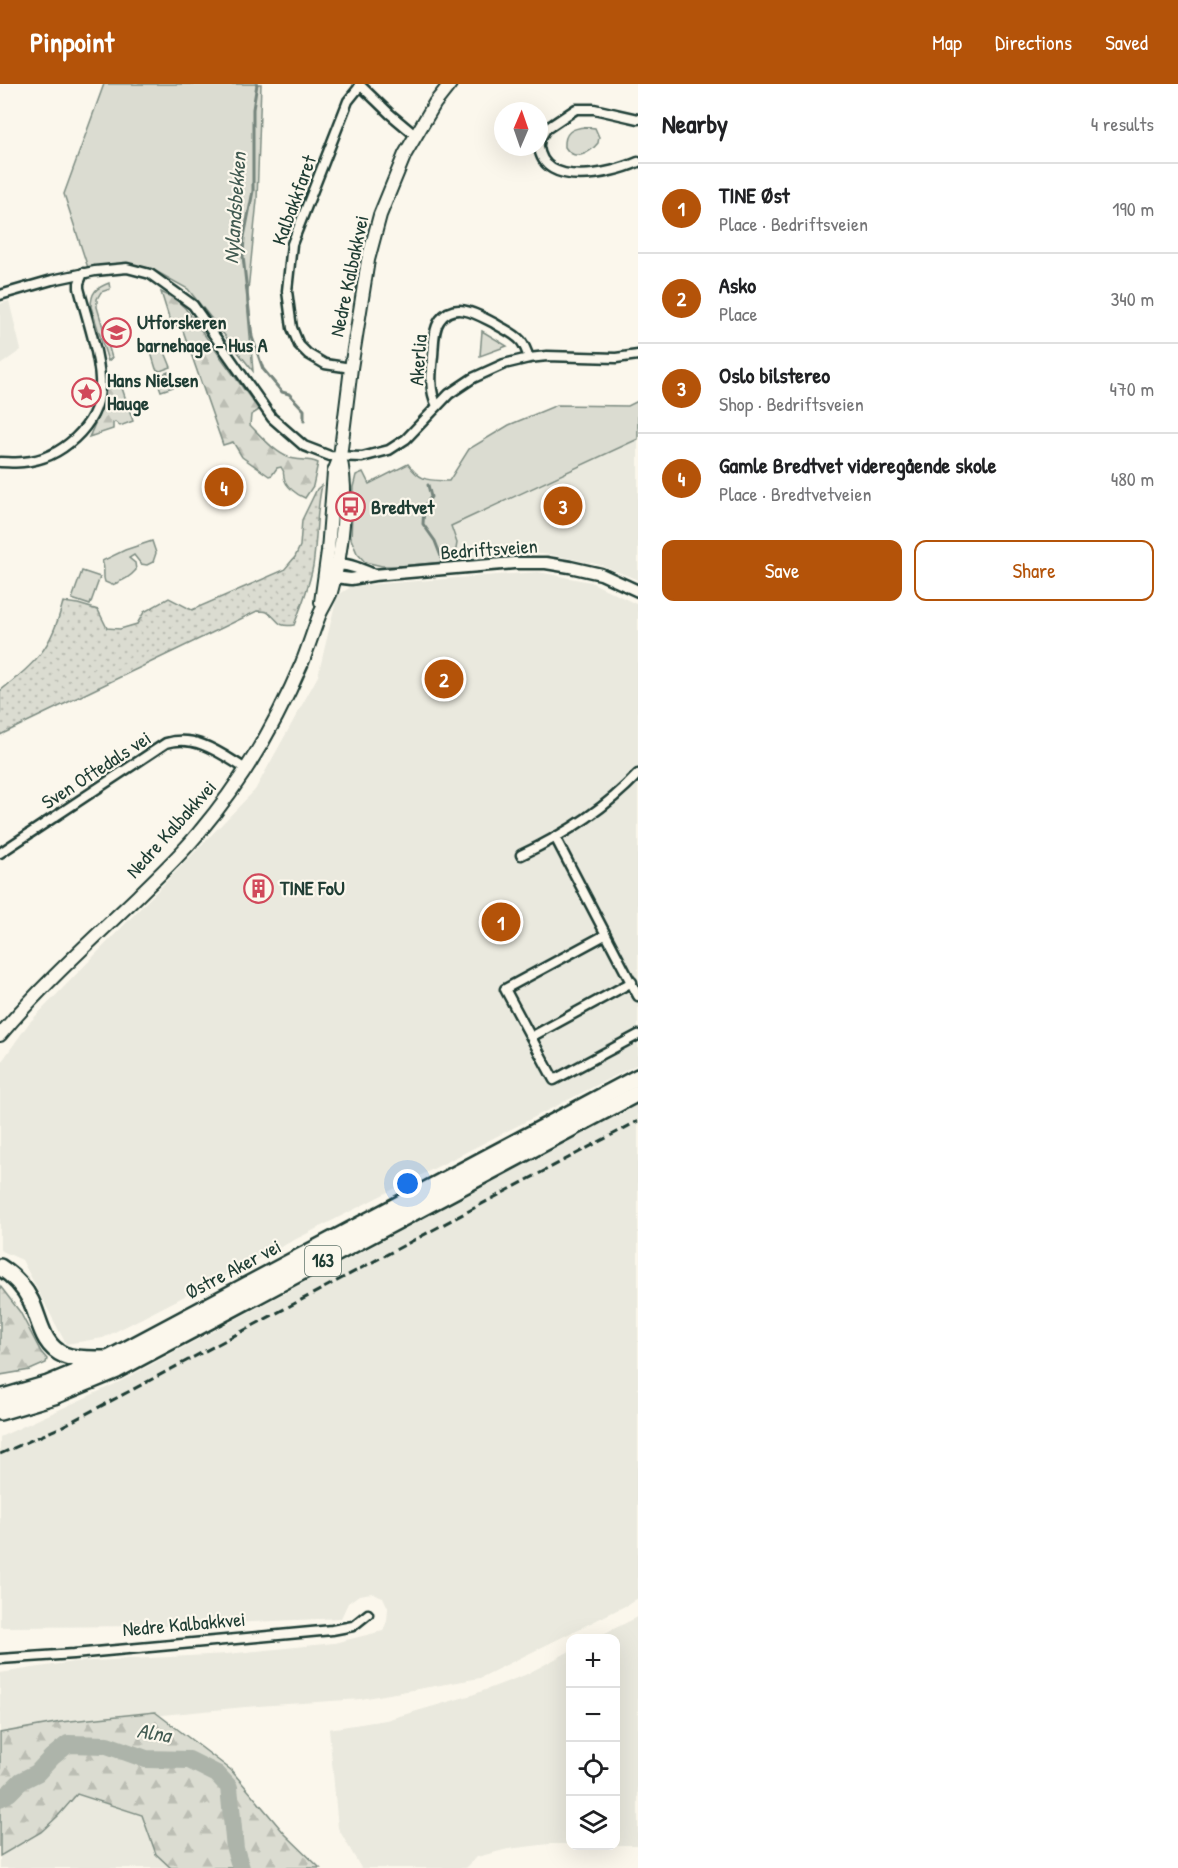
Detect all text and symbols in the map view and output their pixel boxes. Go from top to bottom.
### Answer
text: Pinpoint [30,23,114,61]
text: Map [932,28,962,57]
text: Directions [995,28,1072,57]
text: Saved [1105,28,1148,57]
north arrow [494,102,548,156]
text: Nearby [662,106,728,141]
text: 4 results [1091,110,1154,137]
water label: Nylandsbekken [216,150,253,265]
street label: Kalbakkfaret [265,150,323,249]
text: TINE Øst [719,180,790,210]
text: 1 [678,195,685,222]
text: 190 m [1112,195,1154,222]
text: Place · Bedriftsveien [719,210,868,237]
street label: Nedre Kalbakkvei [322,213,375,339]
text: Asko [719,270,756,300]
text: 2 [677,285,686,312]
text: 340 m [1110,285,1154,312]
text: Place [719,300,758,327]
place label: Utforskeren barnehage - Hus A [137,308,268,359]
school or university icon: Utforskeren barnehage - Hus A [100,317,132,349]
street label: Akerlia [402,333,433,387]
text: Oslo bilstereo [719,360,830,390]
place label: Hans Nielsen Hauge [107,366,199,417]
text: 3 [677,375,686,402]
text: 470 m [1109,375,1154,402]
place icon: Hans Nielsen Hauge [70,376,102,408]
text: Shop · Bedriftsveien [719,390,864,417]
text: Gamle Bredtvet videregående skole [719,450,996,480]
pin: 4 [204,464,244,510]
text: 4 [678,465,685,492]
text: 480 m [1111,465,1154,492]
text: Place · Bredtvetveien [719,480,871,507]
pin: 3 [544,484,582,528]
bus stop icon: Bredtvet [334,491,366,523]
place label: Bredtvet [371,493,435,520]
street label: Bedriftsveien [440,532,538,565]
button: Save [662,540,902,601]
button: Share [914,540,1154,601]
pin: 2 [424,656,464,702]
street label: Sven Oftedals vei [36,724,156,815]
street label: Nedre Kalbakkvei [119,774,222,884]
building icon: TINE FoU [243,872,275,904]
place label: TINE FoU [279,874,345,901]
pin: 1 [482,900,520,944]
your location [393,1169,422,1198]
street label: Østre Aker vei [180,1232,285,1305]
road number: 163 [305,1246,341,1276]
street label: Nedre Kalbakkvei [121,1605,247,1642]
map controls [566,1634,620,1850]
button: + [566,1634,620,1688]
button: − [566,1688,620,1742]
water label: Alna [135,1716,176,1750]
button: locate [566,1742,620,1796]
button: layers [566,1796,620,1850]

